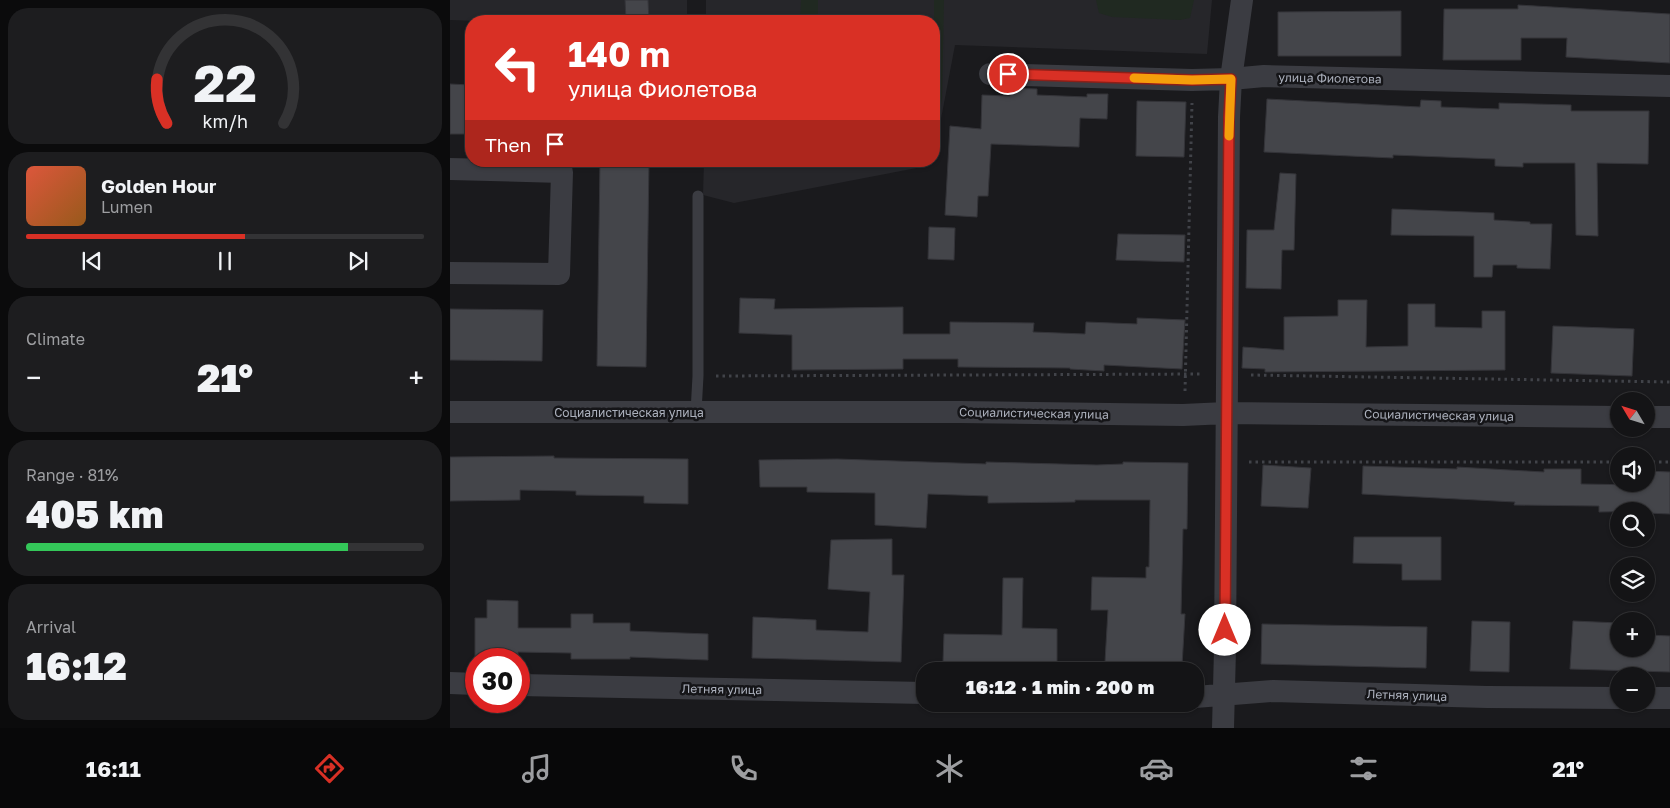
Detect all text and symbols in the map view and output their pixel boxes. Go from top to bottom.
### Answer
text: 140 m [568,33,670,75]
icon: left [485,35,550,100]
text: 22 [193,51,257,113]
pin [987,53,1029,95]
icon: arrive [994,60,1022,88]
street label: улица Фиолетова [1278,70,1382,86]
text: улица Фиолетова [568,75,757,102]
text: km/h [202,110,248,132]
icon: arrive [541,130,569,158]
text: Then [485,133,531,156]
text: Golden Hour [101,174,216,197]
text: Lumen [101,197,153,217]
icon: previous [78,247,106,275]
icon: pause [211,247,239,275]
icon: next [344,247,372,275]
text: Climate [26,329,85,349]
text: 21° [197,355,253,400]
text: − [26,361,41,394]
text: + [409,361,424,394]
north arrow [1610,392,1655,438]
map controls [1610,392,1655,712]
street label: Социалистическая улица [959,404,1109,422]
street label: Социалистическая улица [554,405,704,420]
street label: Социалистическая улица [1364,406,1514,424]
button: sound [1610,447,1655,492]
text: Range · 81% [26,465,118,485]
text: 405 km [26,491,164,536]
button: search [1610,502,1655,547]
button: layers [1610,557,1655,602]
position arrow [1198,603,1250,655]
button: + [1610,612,1655,657]
text: Arrival [26,617,76,637]
text: 16:12 [26,643,127,688]
speed limit sign: 30 [465,648,530,713]
button: − [1610,667,1655,712]
text: 16:12 · 1 min · 200 m [966,675,1154,698]
street label: Летняя улица [682,681,762,697]
street label: Летняя улица [1367,686,1447,704]
icon: directions [312,751,347,786]
icon: music [519,751,554,786]
icon: phone [726,751,761,786]
icon: climate [932,751,967,786]
icon: car [1139,751,1174,786]
icon: filters [1346,751,1381,786]
text: 16:11 [86,755,141,782]
text: 21° [1552,755,1584,782]

